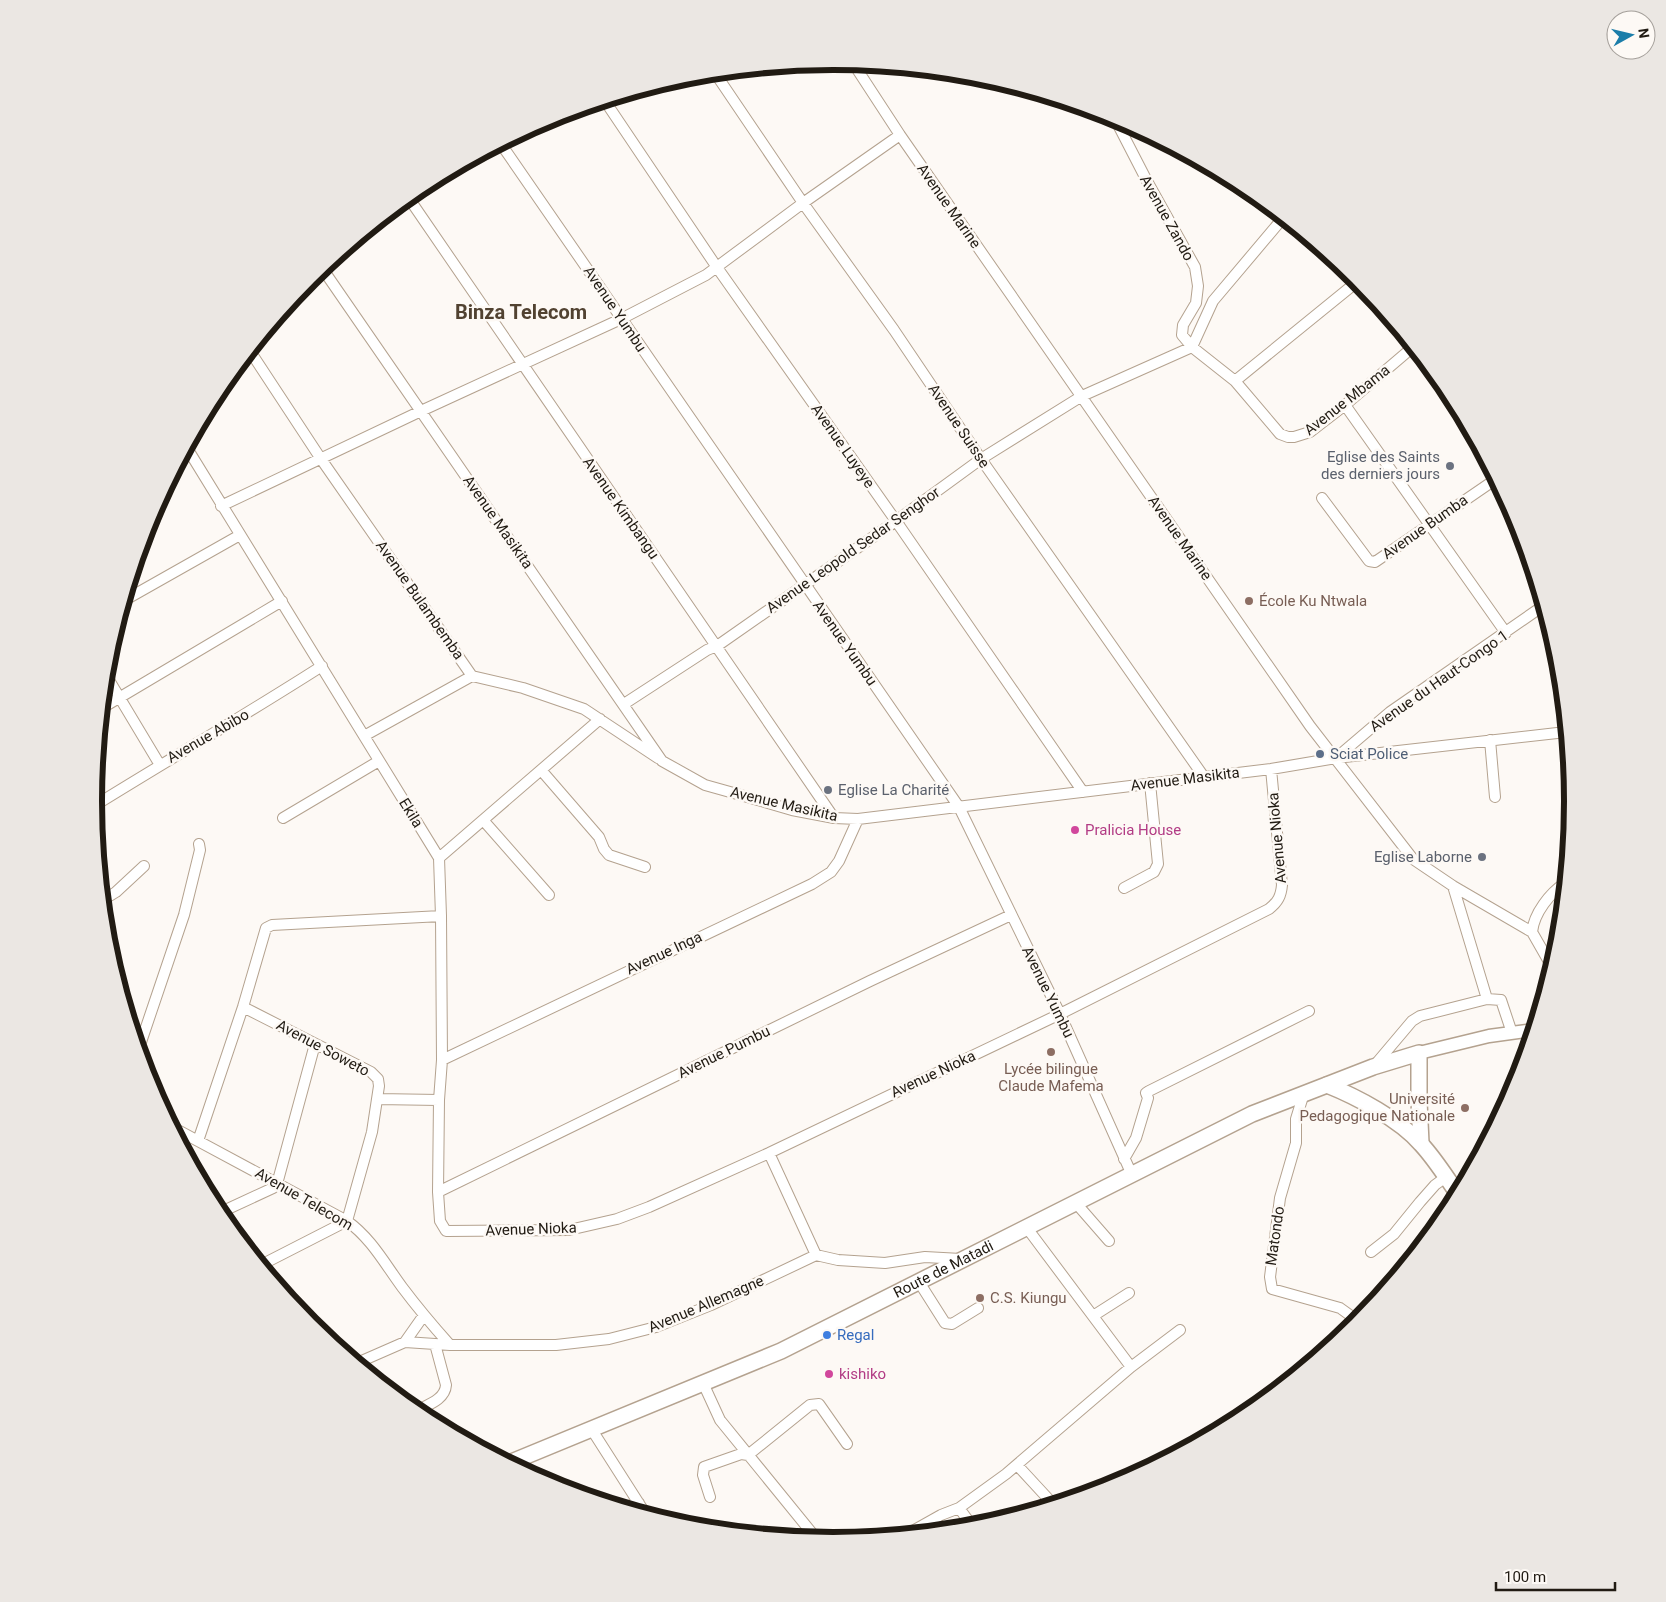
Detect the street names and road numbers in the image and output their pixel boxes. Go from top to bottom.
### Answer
street label: Avenue Marine [913,160,985,252]
street label: Avenue Zando [1136,172,1198,264]
street label: Avenue Yumbu [580,263,650,355]
street label: Avenue Mbama [1301,361,1393,439]
street label: Avenue Suisse [924,381,994,471]
street label: Avenue Luyeye [807,400,879,492]
street label: Avenue Kimbangu [579,453,663,563]
street label: Avenue Masikita [459,472,537,572]
street label: Avenue Leopold Sedar Senghor [763,483,943,617]
street label: Avenue Bumba [1379,491,1471,563]
street label: Avenue Marine [1144,492,1216,584]
street label: Avenue Bulambemba [372,537,468,663]
street label: Avenue Yumbu [809,597,881,689]
street label: Avenue du Haut-Congo 1 [1366,626,1512,736]
street label: Avenue Abibo [164,705,252,767]
street label: Avenue Masikita [1129,763,1241,795]
street label: Avenue Masikita [729,783,839,825]
street label: Avenue Nioka [1264,792,1290,884]
street label: Ekila [395,795,427,831]
street label: Avenue Inga [623,928,705,978]
street label: Avenue Yumbu [1018,943,1078,1041]
street label: Avenue Soweto [273,1016,373,1080]
street label: Avenue Pumbu [675,1022,773,1082]
street label: Avenue Nioka [888,1047,978,1101]
street label: Avenue Telecom [252,1164,356,1234]
street label: Matondo [1262,1205,1288,1267]
street label: Avenue Nioka [485,1218,577,1240]
street label: Route de Matadi [891,1237,996,1302]
street label: Avenue Allemagne [646,1272,767,1336]

